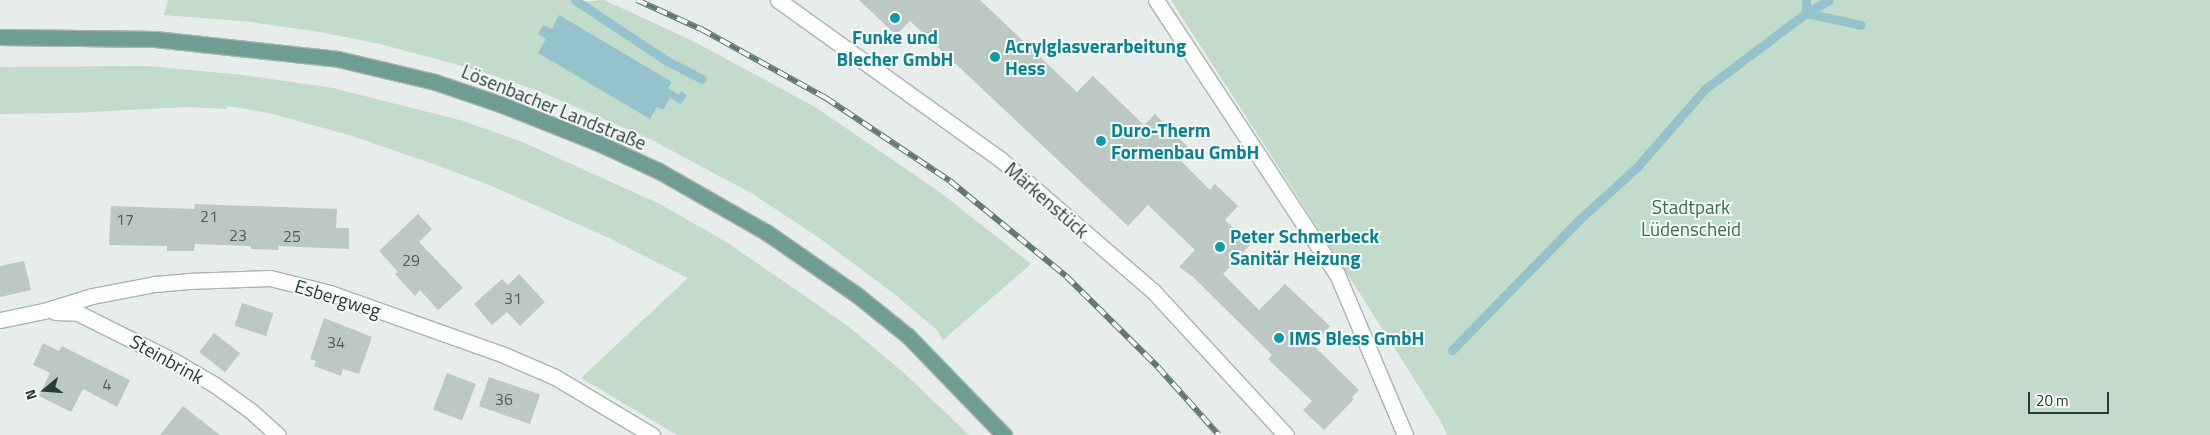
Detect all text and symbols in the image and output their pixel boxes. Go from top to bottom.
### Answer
marker: Funke und Blecher GmbH [889,12,901,24]
place label: Funke und Blecher GmbH [837,26,953,70]
place label: Acrylglasverarbeitung Hess [1005,35,1186,79]
marker: Acrylglasverarbeitung Hess [989,51,1001,63]
street label: Lösenbacher Landstraße [458,60,650,154]
place label: Duro-Therm Formenbau GmbH [1111,119,1259,163]
marker: Duro-Therm Formenbau GmbH [1095,135,1107,147]
street label: Märkenstück [1000,157,1094,243]
park label: Stadtpark Lüdenscheid [1641,196,1741,240]
house number: 21 [200,206,218,226]
house number: 17 [116,209,134,229]
house number: 23 [229,225,247,245]
place label: Peter Schmerbeck Sanitär Heizung [1230,225,1379,269]
house number: 25 [283,226,301,246]
marker: Peter Schmerbeck Sanitär Heizung [1214,241,1226,253]
house number: 29 [402,250,420,270]
street label: Esbergweg [292,274,384,322]
house number: 31 [504,288,522,308]
place label: IMS Bless GmbH [1289,327,1424,349]
street label: Steinbrink [126,329,208,389]
house number: 34 [327,332,345,352]
marker: IMS Bless GmbH [1273,332,1285,344]
north arrow [20,365,70,415]
house number: 4 [103,374,111,394]
scale bar [2030,382,2111,414]
text: N [19,387,42,403]
house number: 36 [495,389,513,409]
text: 20 m [2036,389,2069,412]

